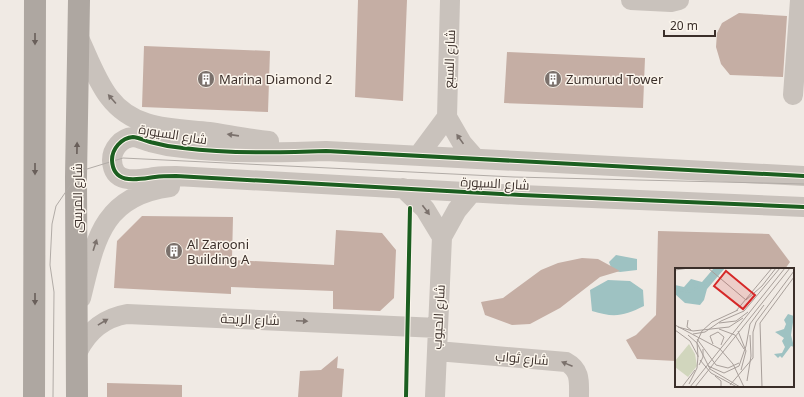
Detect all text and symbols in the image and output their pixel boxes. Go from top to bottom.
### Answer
scale bar [664,12,715,38]
text: 20 m [670,17,698,34]
street label: شارع السبع [439,29,459,89]
one-way arrow [32,33,38,46]
building icon: Marina Diamond 2 [196,69,216,89]
building icon: Zumurud Tower [543,69,563,89]
place label: Marina Diamond 2 [219,70,333,88]
place label: Zumurud Tower [566,70,664,88]
one-way arrow [108,95,117,104]
street label: شارع السيورة [137,120,209,148]
one-way arrow [226,132,239,138]
one-way arrow [456,134,464,145]
one-way arrow [74,141,80,154]
one-way arrow [32,163,38,176]
street label: شارع المرسى [68,163,86,233]
street label: شارع السيورة [460,172,530,194]
one-way arrow [421,205,430,216]
place label: Al Zarooni Building A [187,235,250,268]
one-way arrow [92,239,98,251]
building icon: Al Zarooni Building A [164,241,184,261]
inset map [675,268,794,387]
street label: شارع الحبوب [427,284,449,350]
one-way arrow [32,293,38,306]
street label: شارع الريحة [220,309,280,329]
one-way arrow [296,318,309,324]
one-way arrow [97,319,109,326]
street label: شارع ثواب [495,347,549,369]
one-way arrow [562,361,573,367]

